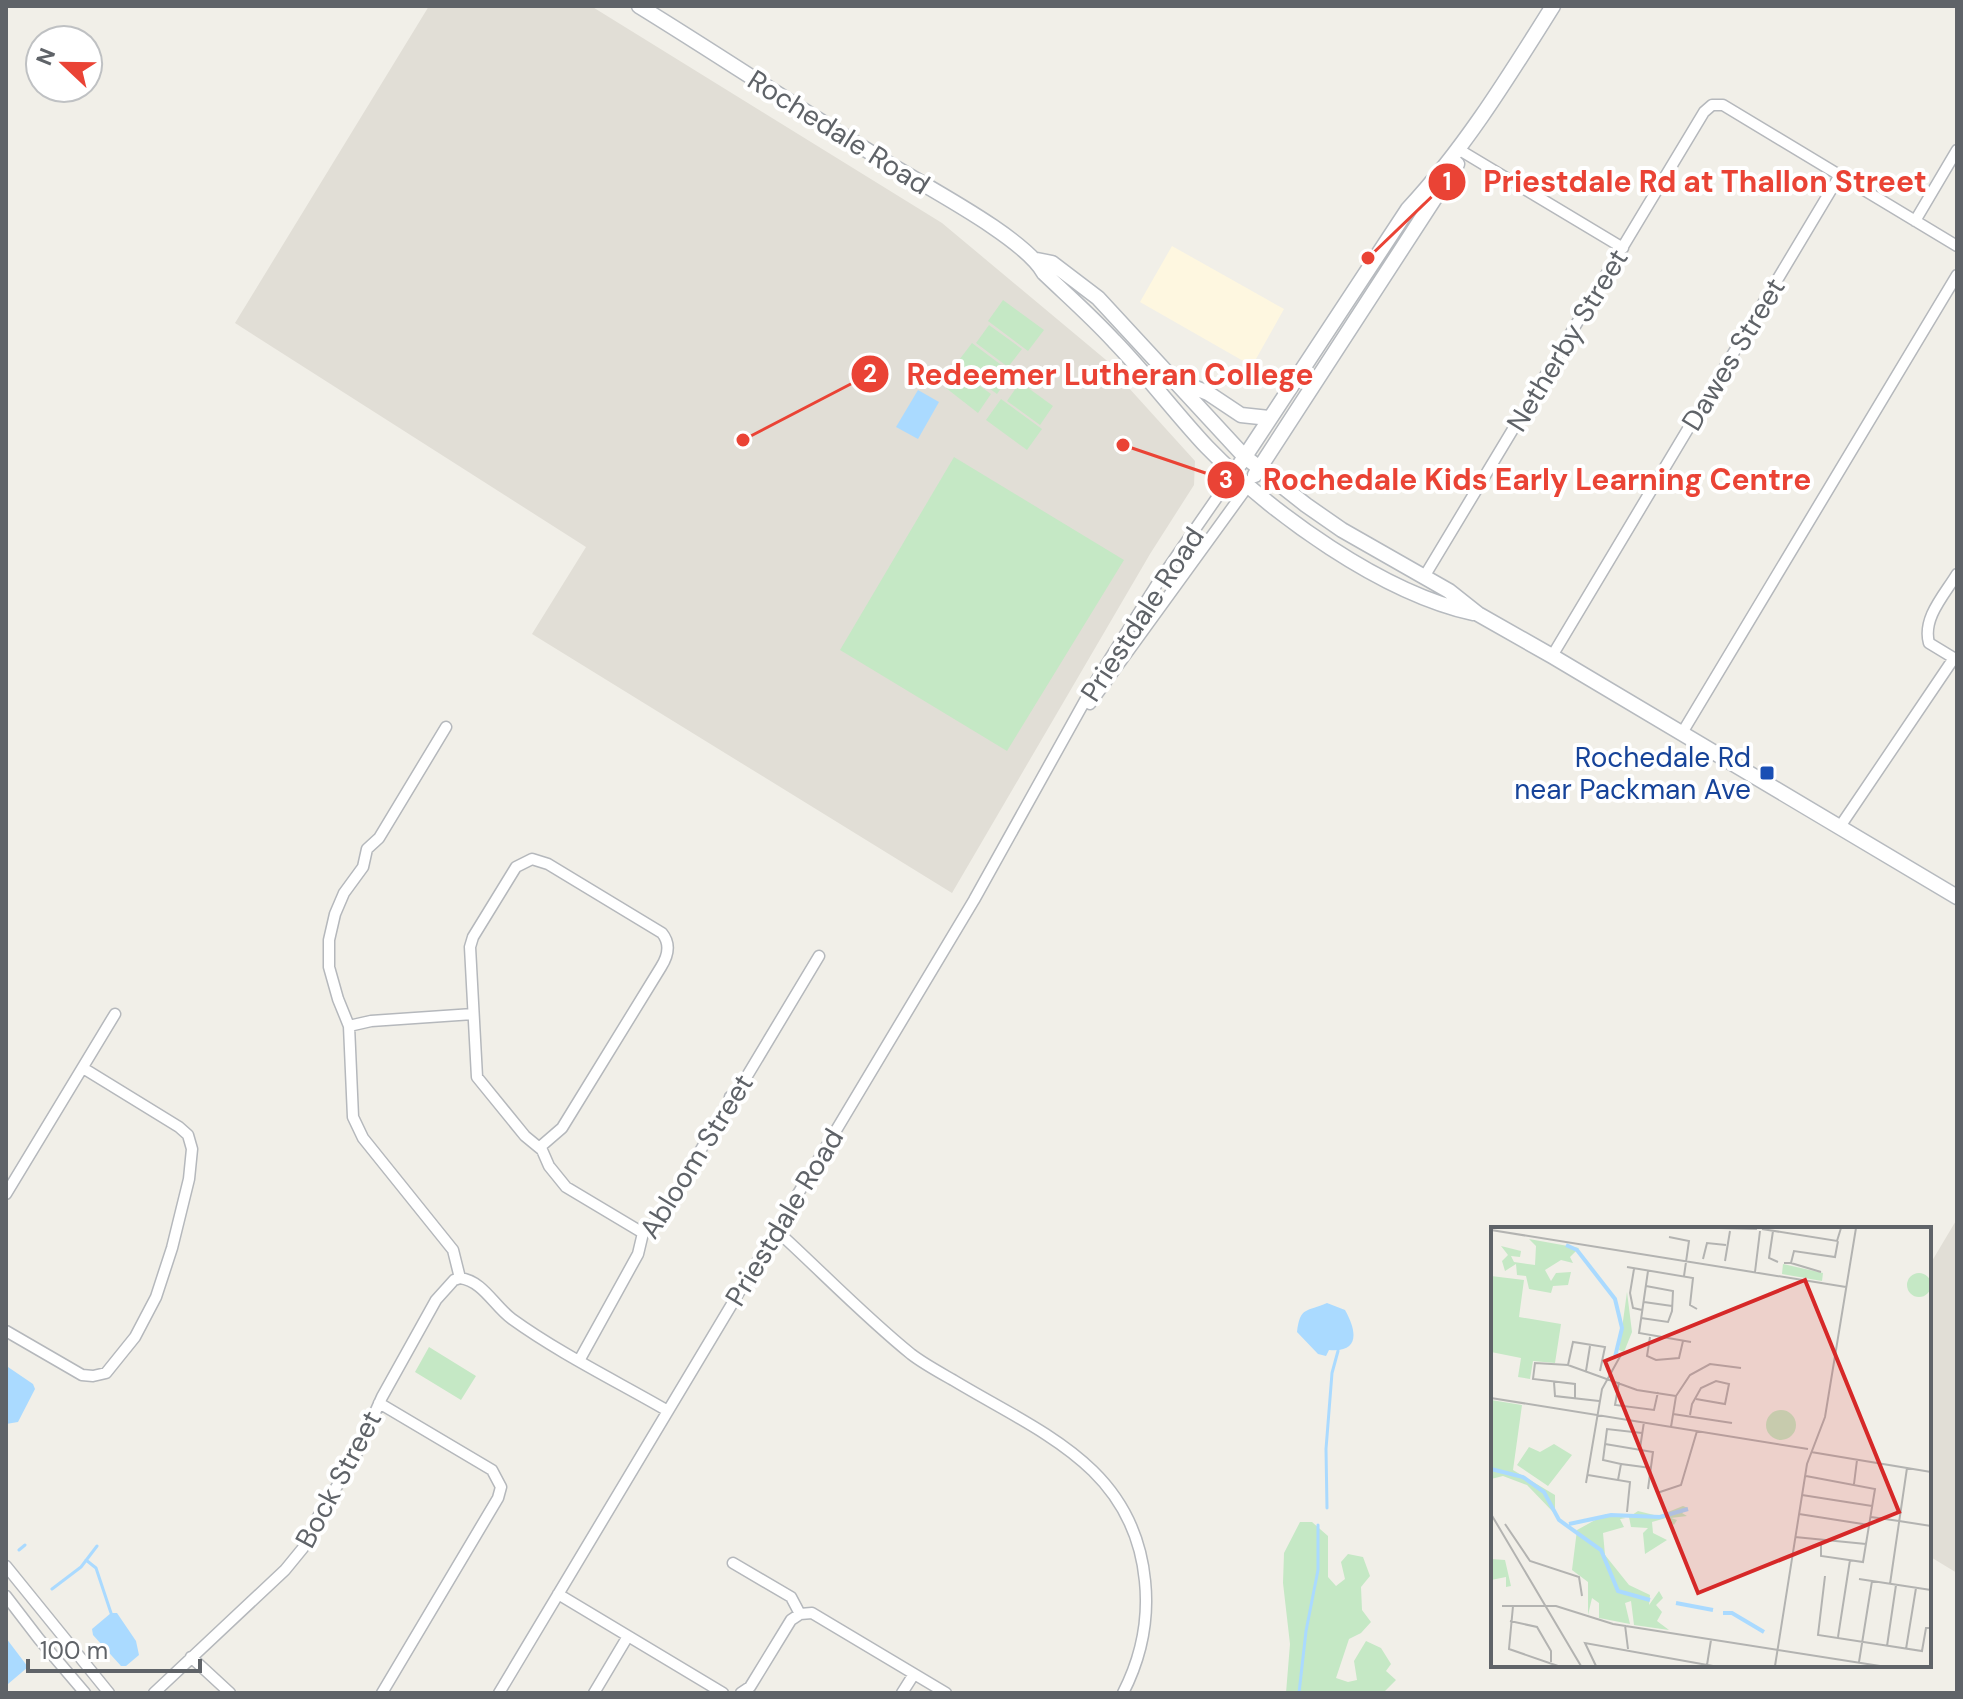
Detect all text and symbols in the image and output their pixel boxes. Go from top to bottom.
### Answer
north arrow [24,24,104,104]
text: N [29,44,62,70]
street label: Rochedale Road [741,62,937,203]
callout: Priestdale Rd at Thallon Street [1427,155,1943,209]
text: Priestdale Rd at Thallon Street [1483,162,1927,201]
text: 1 [1443,166,1451,197]
street label: Netherby Street [1498,242,1637,438]
street label: Dawes Street [1673,271,1794,437]
callout: Redeemer Lutheran College [850,347,1330,401]
text: Redeemer Lutheran College [906,355,1314,394]
text: 2 [863,358,877,389]
callout: Rochedale Kids Early Learning Centre [1206,453,1827,507]
text: Rochedale Kids Early Learning Centre [1263,460,1811,499]
text: 3 [1219,464,1233,495]
street label: Priestdale Road [1072,520,1213,709]
place label: Rochedale Rd near Packman Ave [1514,739,1751,808]
marker: Rochedale Rd near Packman Ave [1758,764,1776,782]
street label: Abloom Street [631,1067,762,1246]
street label: Priestdale Road [717,1122,852,1313]
inset map [1491,1227,1931,1667]
street label: Bock Street [287,1404,390,1554]
scale bar [28,1623,200,1673]
text: 100 m [40,1635,108,1666]

